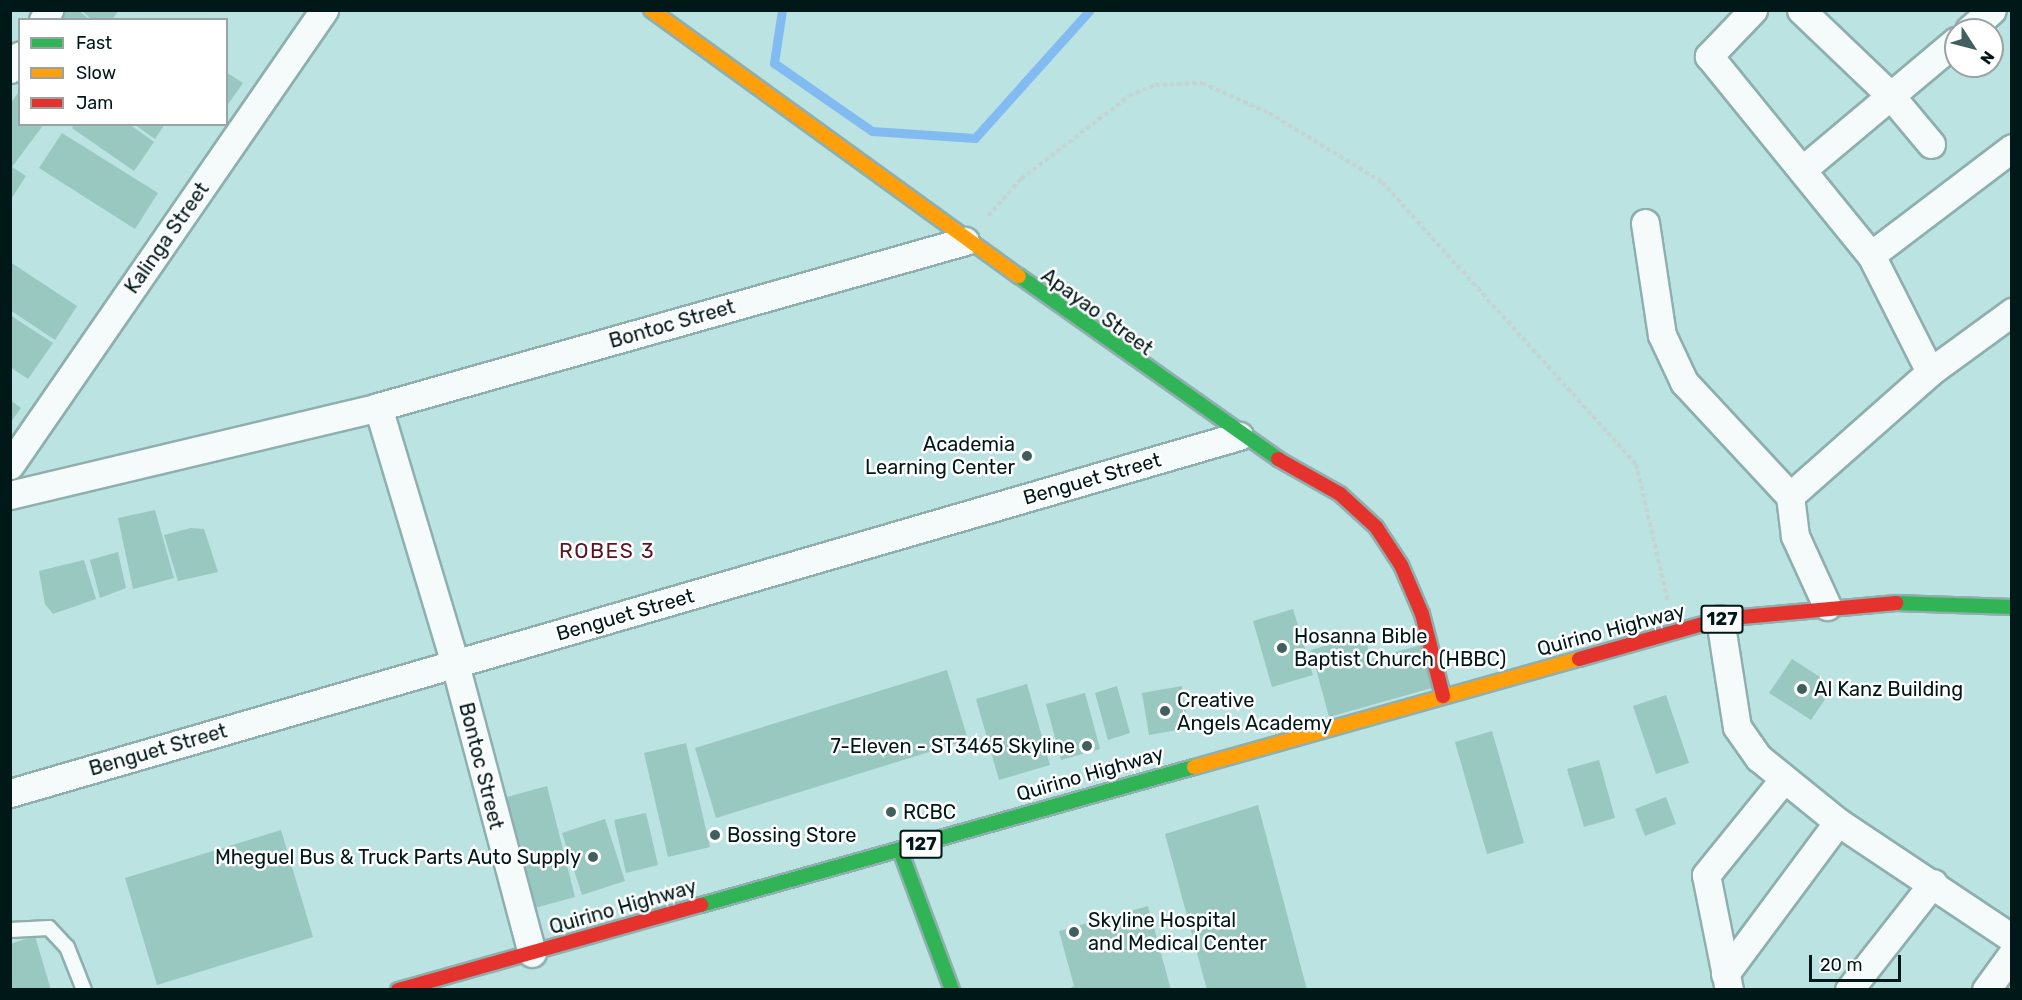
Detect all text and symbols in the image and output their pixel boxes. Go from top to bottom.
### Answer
legend [18,18,228,126]
north arrow [1944,18,2004,78]
text: Fast [76,32,112,54]
text: N [1976,47,1998,68]
text: Slow [76,62,116,84]
text: Jam [76,92,113,114]
street label: Kalinga Street [120,178,214,298]
street label: Apayao Street [1037,263,1157,361]
street label: Bontoc Street [606,295,738,353]
place label: Academia Learning Center [865,432,1015,479]
street label: Benguet Street [1020,448,1164,510]
marker: Academia Learning Center [1020,449,1034,463]
district label: ROBES 3 [559,538,655,564]
street label: Benguet Street [553,584,697,646]
street label: Quirino Highway [1534,599,1688,661]
road number: 127 [1700,604,1744,634]
place label: Hosanna Bible Baptist Church (HBBC) [1294,624,1506,671]
marker: Hosanna Bible Baptist Church (HBBC) [1275,641,1289,655]
place label: Al Kanz Building [1814,677,1963,701]
marker: Al Kanz Building [1795,682,1809,696]
place label: Creative Angels Academy [1177,688,1333,735]
street label: Bontoc Street [454,700,508,832]
marker: Creative Angels Academy [1158,704,1172,718]
street label: Benguet Street [86,719,230,781]
place label: 7-Eleven - ST3465 Skyline [831,734,1075,758]
marker: 7-Eleven - ST3465 Skyline [1080,739,1094,753]
street label: Quirino Highway [1014,742,1166,806]
place label: RCBC [903,800,956,824]
marker: RCBC [884,805,898,819]
place label: Bossing Store [727,823,856,847]
marker: Bossing Store [708,828,722,842]
road number: 127 [898,829,944,859]
place label: Mheguel Bus & Truck Parts Auto Supply [214,845,581,869]
marker: Mheguel Bus & Truck Parts Auto Supply [586,850,600,864]
street label: Quirino Highway [547,875,699,939]
place label: Skyline Hospital and Medical Center [1088,909,1267,956]
marker: Skyline Hospital and Medical Center [1065,923,1083,941]
scale bar [1812,943,1904,981]
text: 20 m [1820,954,1862,976]

